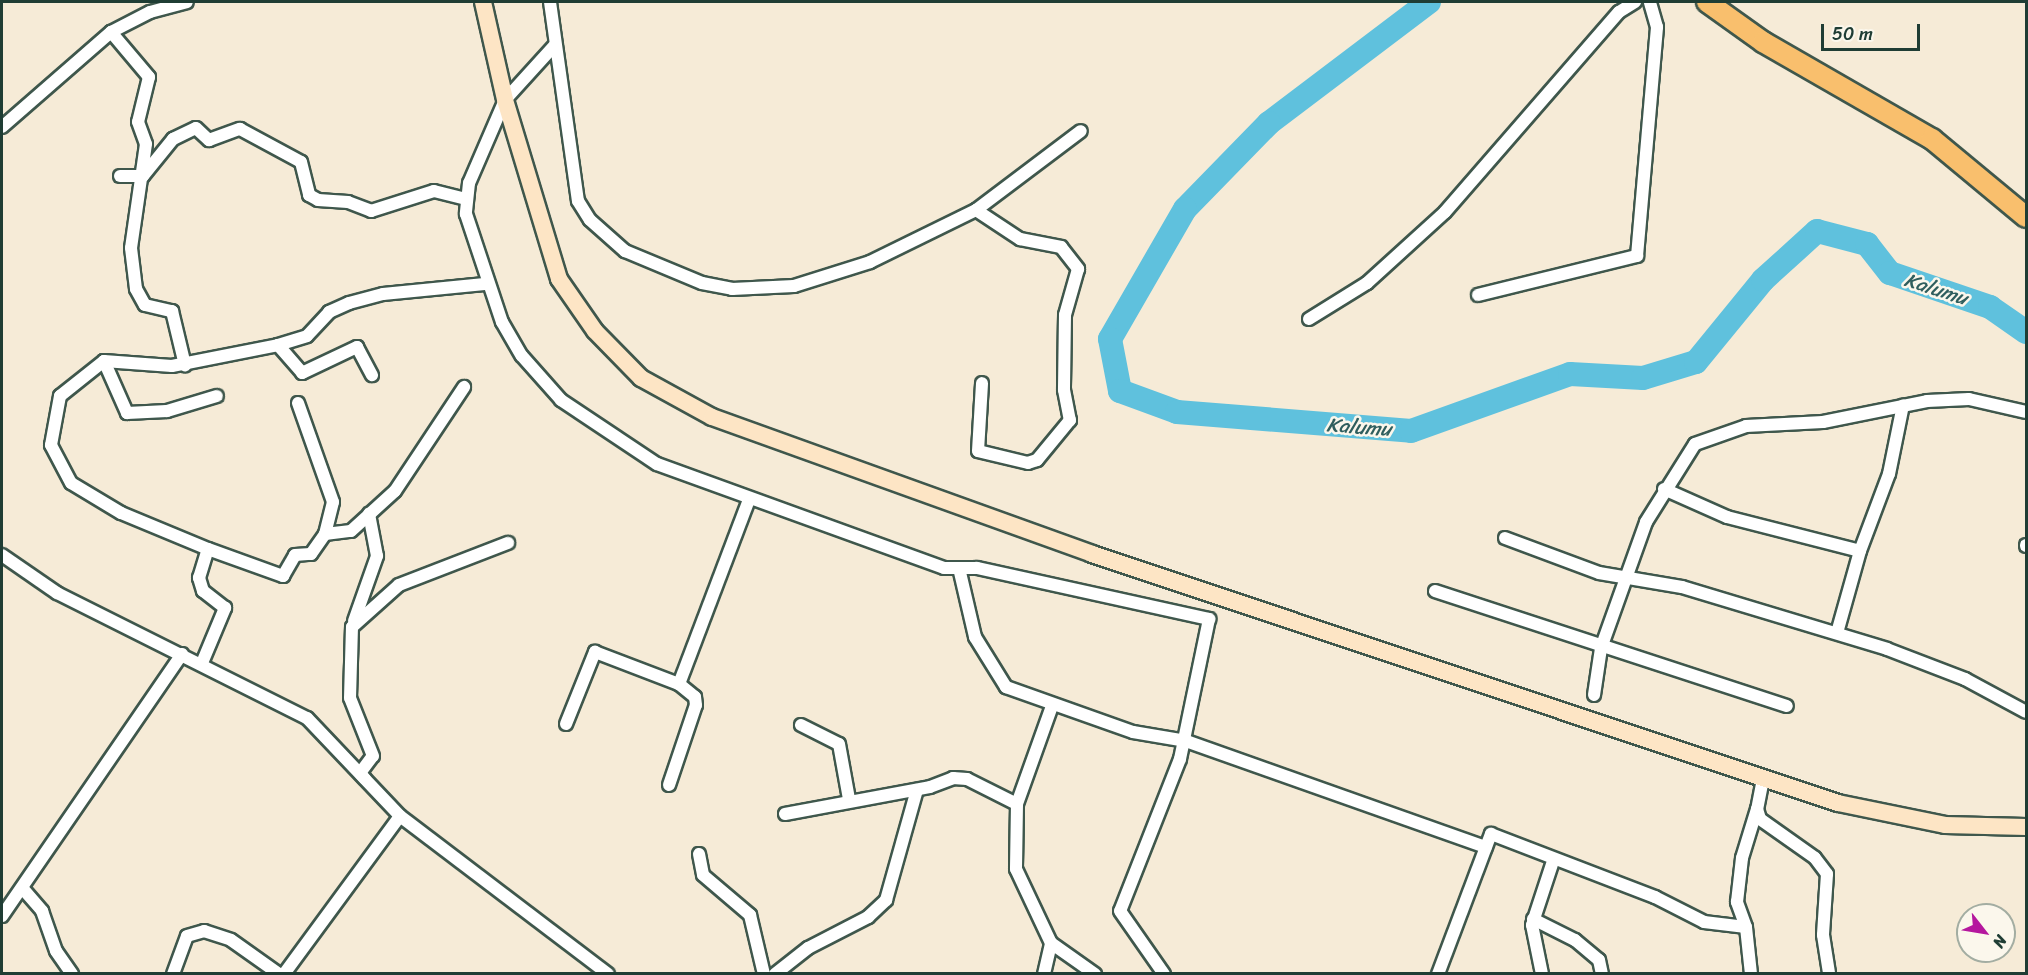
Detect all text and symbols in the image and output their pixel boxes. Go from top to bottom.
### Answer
scale bar [1824,12,1923,50]
text: 50 m [1832,18,1873,50]
water label: Kalumu [1902,268,1970,310]
water label: Kalumu [1326,413,1392,441]
north arrow [1956,903,2016,963]
text: N [1985,929,2015,954]

